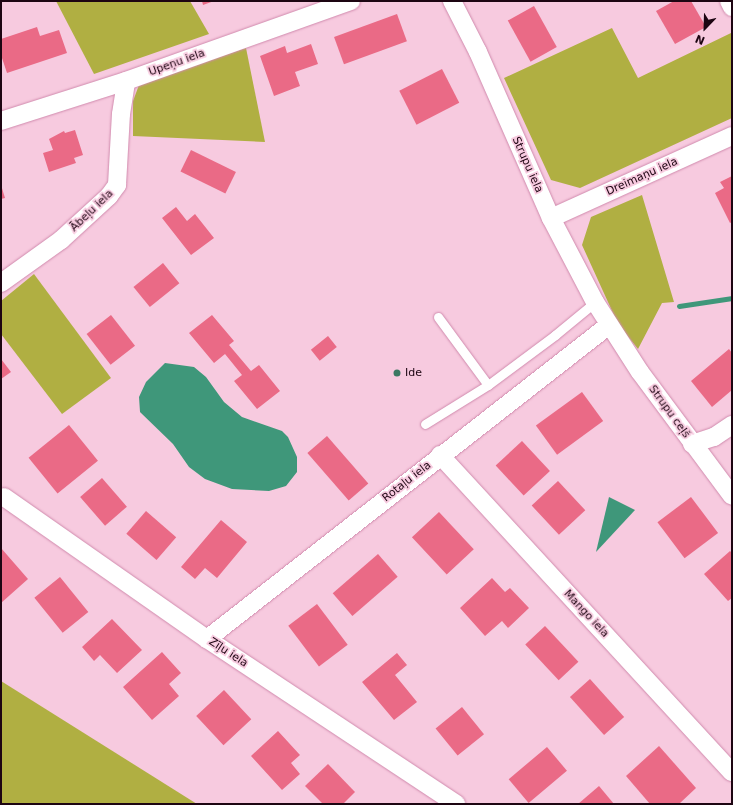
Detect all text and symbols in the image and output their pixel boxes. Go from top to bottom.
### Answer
north arrow [685,8,725,48]
text: N [693,32,707,47]
street label: Upeņu iela [147,47,207,79]
street label: Strupu iela [509,135,545,195]
street label: Dreimaņu iela [604,155,680,199]
street label: Ābeļu iela [68,187,116,235]
place label: Ide [405,366,422,380]
marker: Ide [392,368,402,378]
street label: Strupu ceļš [645,383,693,441]
street label: Rotaļu iela [380,459,434,505]
street label: Mango iela [561,588,611,640]
street label: Zīļu iela [206,636,250,670]

